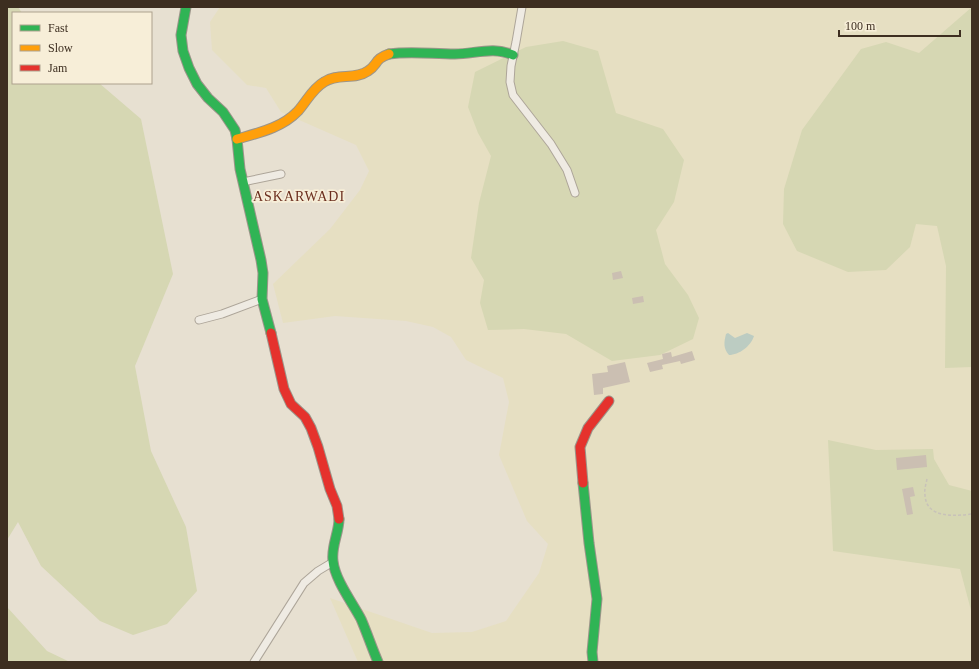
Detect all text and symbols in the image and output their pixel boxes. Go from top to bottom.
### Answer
legend [12,12,152,84]
scale bar [839,12,960,38]
text: 100 m [845,19,876,33]
text: Fast [48,21,69,35]
text: Slow [48,41,73,55]
text: Jam [48,61,68,75]
district label: ASKARWADI [253,189,345,204]

